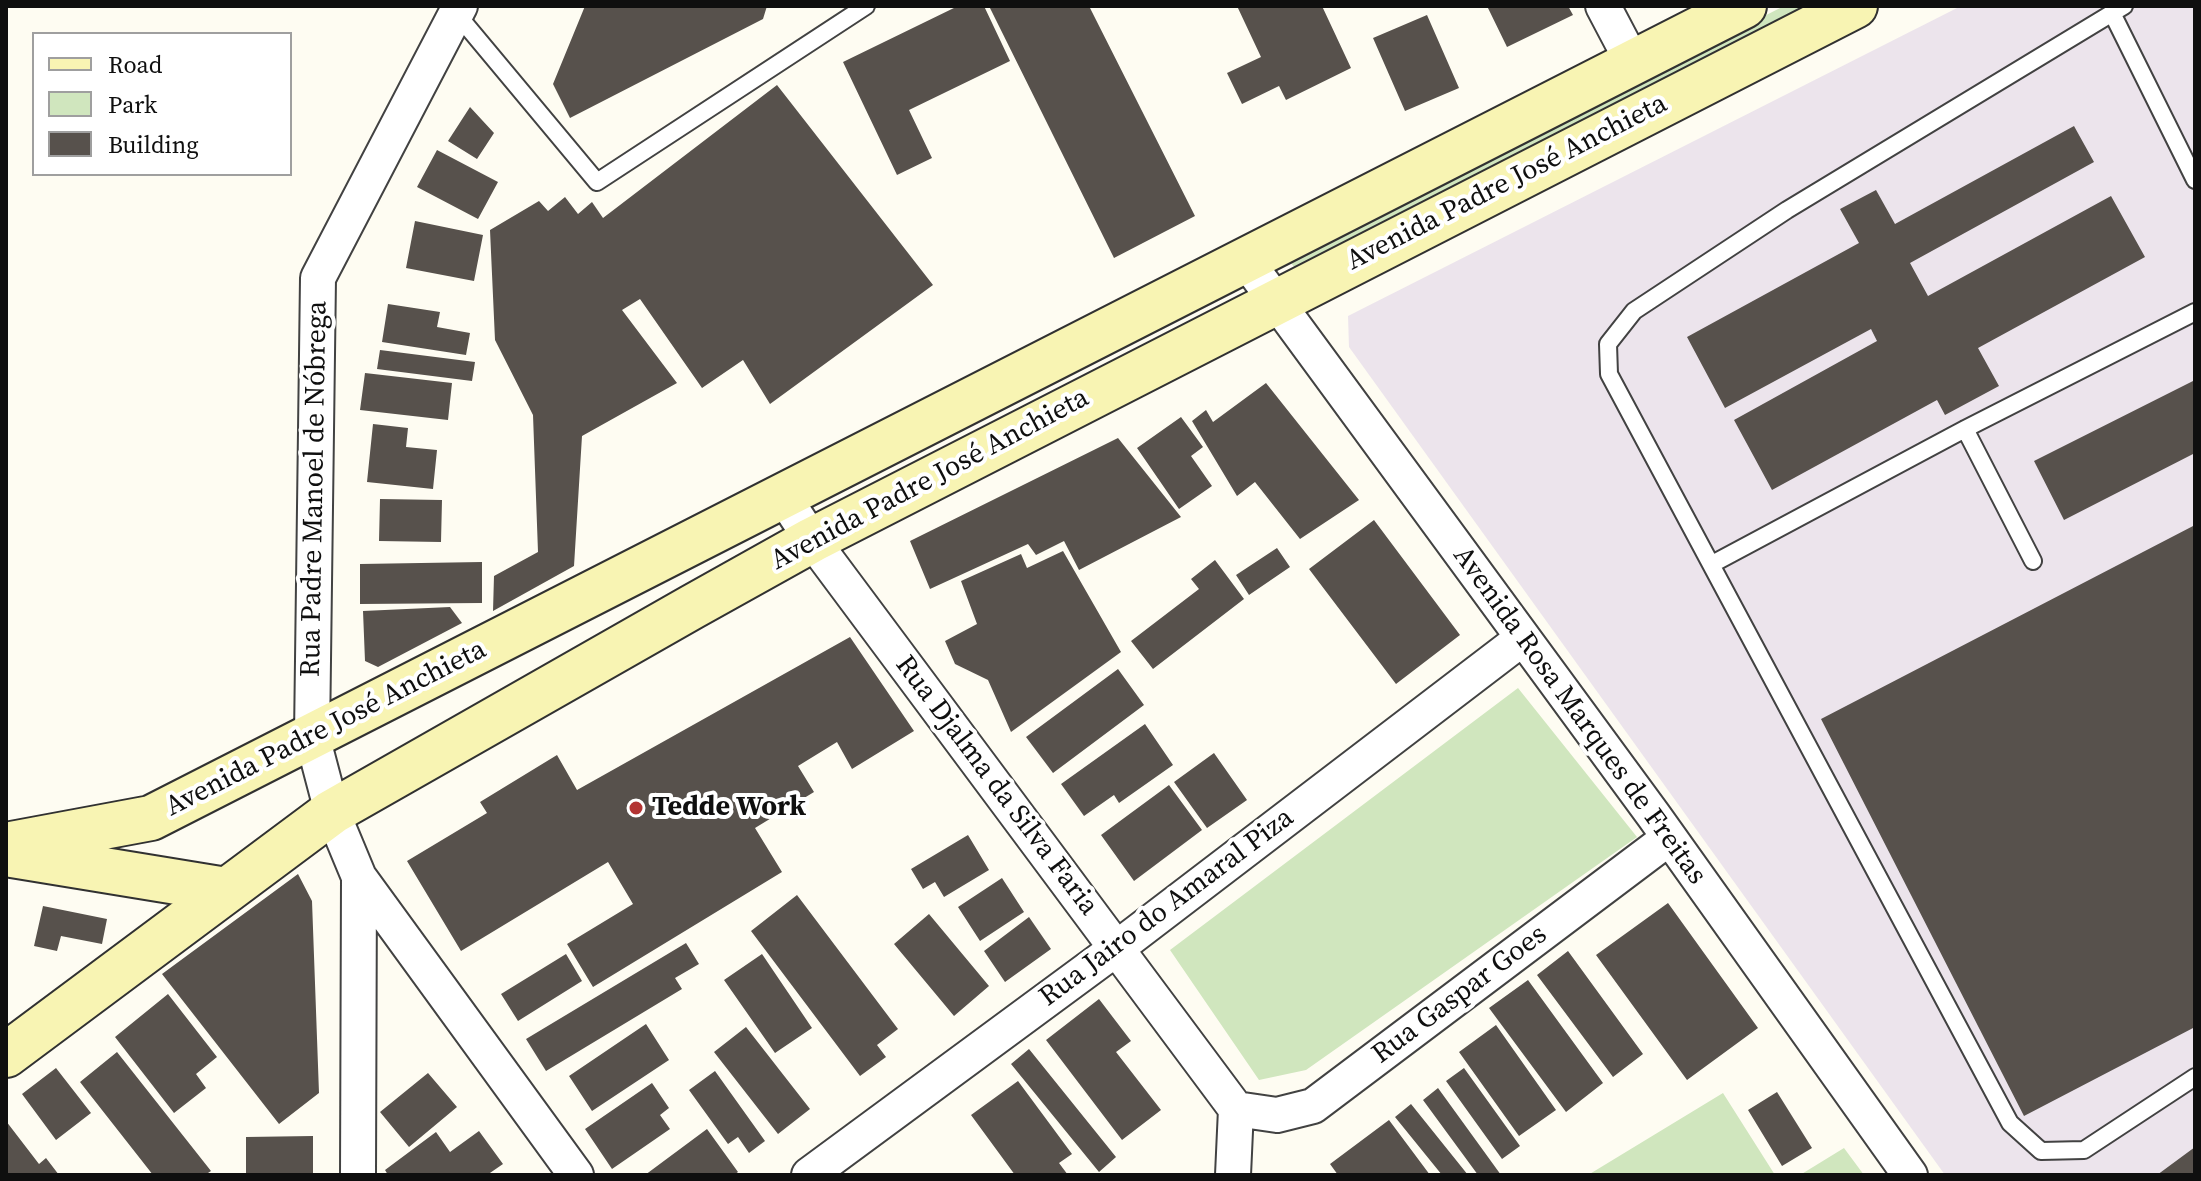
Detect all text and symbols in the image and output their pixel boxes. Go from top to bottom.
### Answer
legend [32,32,292,176]
text: Road [108,48,162,81]
street label: Avenida Padre José Anchieta [1341,87,1673,279]
text: Park [108,88,157,121]
text: Building [108,128,199,161]
street label: Rua Padre Manoel de Nóbrega [295,301,335,677]
street label: Avenida Padre José Anchieta [765,382,1095,578]
street label: Avenida Rosa Marques de Freitas [1445,540,1713,892]
street label: Avenida Padre José Anchieta [160,633,492,825]
street label: Rua Djalma da Silva Faria [887,650,1105,922]
place label: Tedde Work [652,791,806,825]
marker: Tedde Work [627,799,645,817]
street label: Rua Jairo do Amaral Piza [1033,802,1301,1014]
street label: Rua Gaspar Goes [1366,918,1554,1072]

